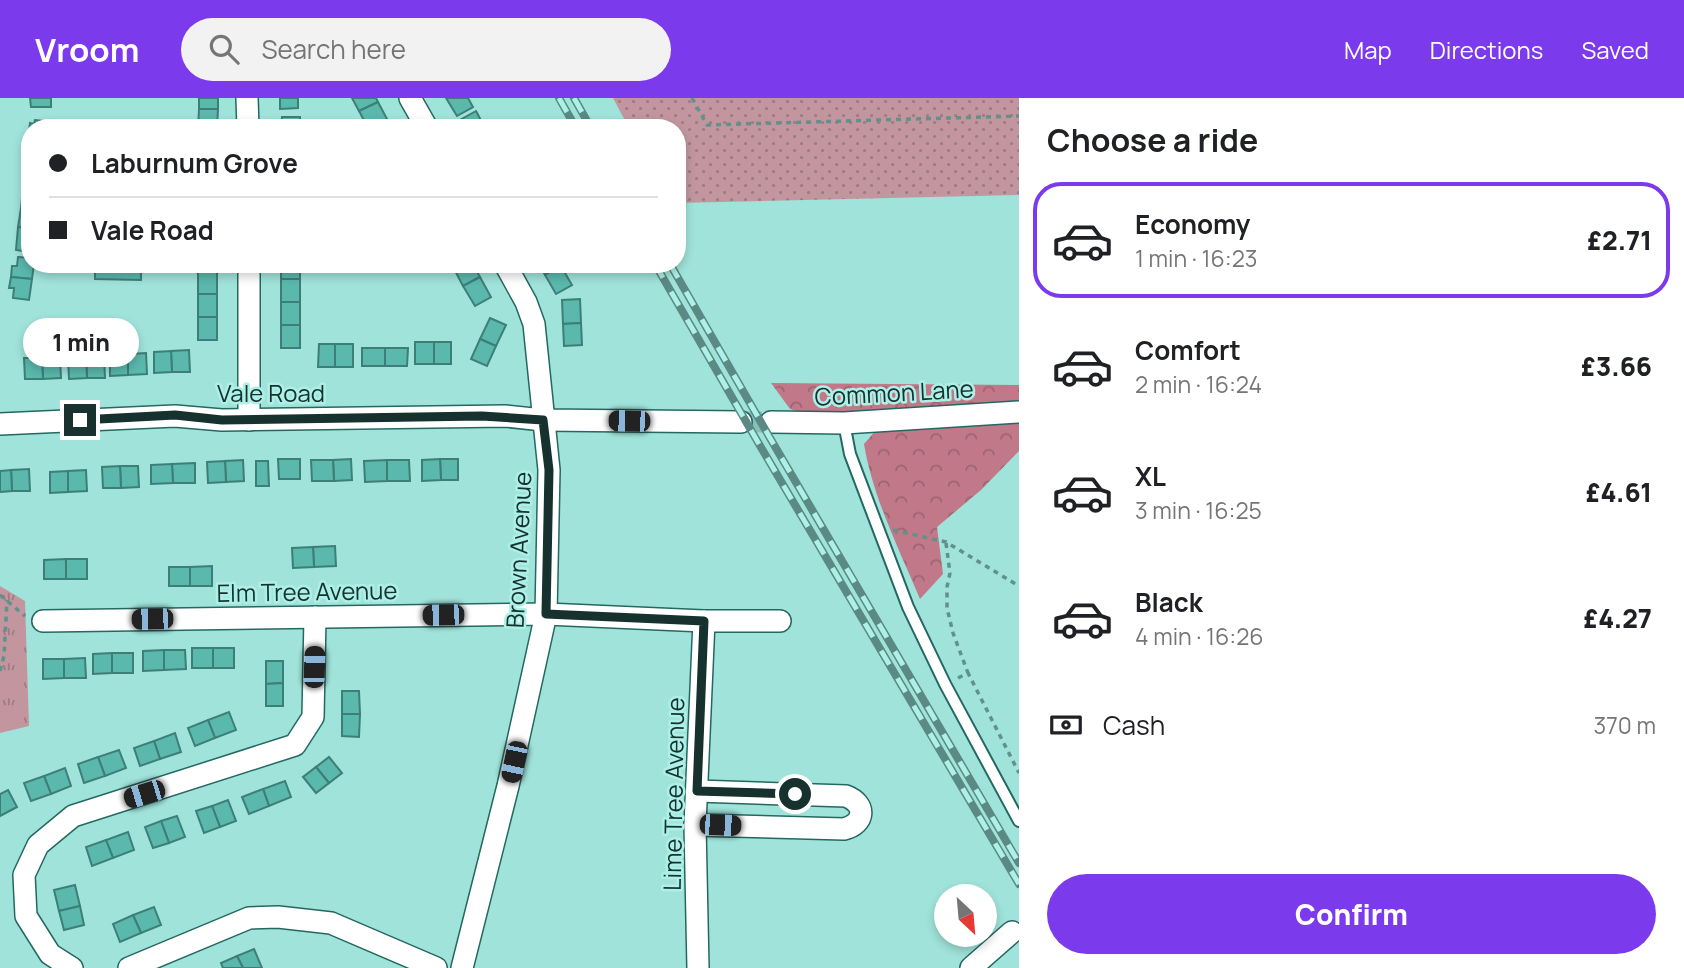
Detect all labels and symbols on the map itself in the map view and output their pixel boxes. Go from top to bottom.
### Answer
callout: 1 min [22,318,138,368]
street label: Common Lane [814,371,974,413]
street label: Vale Road [217,376,325,409]
route end [64,404,96,436]
car [608,410,651,432]
street label: Brown Avenue [497,471,539,629]
street label: Elm Tree Avenue [216,573,398,609]
car [422,604,465,626]
car [131,608,174,630]
car [303,646,326,688]
street label: Lime Tree Avenue [655,697,691,891]
car [500,739,529,785]
car [121,778,168,810]
route start [779,778,811,810]
car [699,814,742,836]
north arrow [934,884,998,947]

